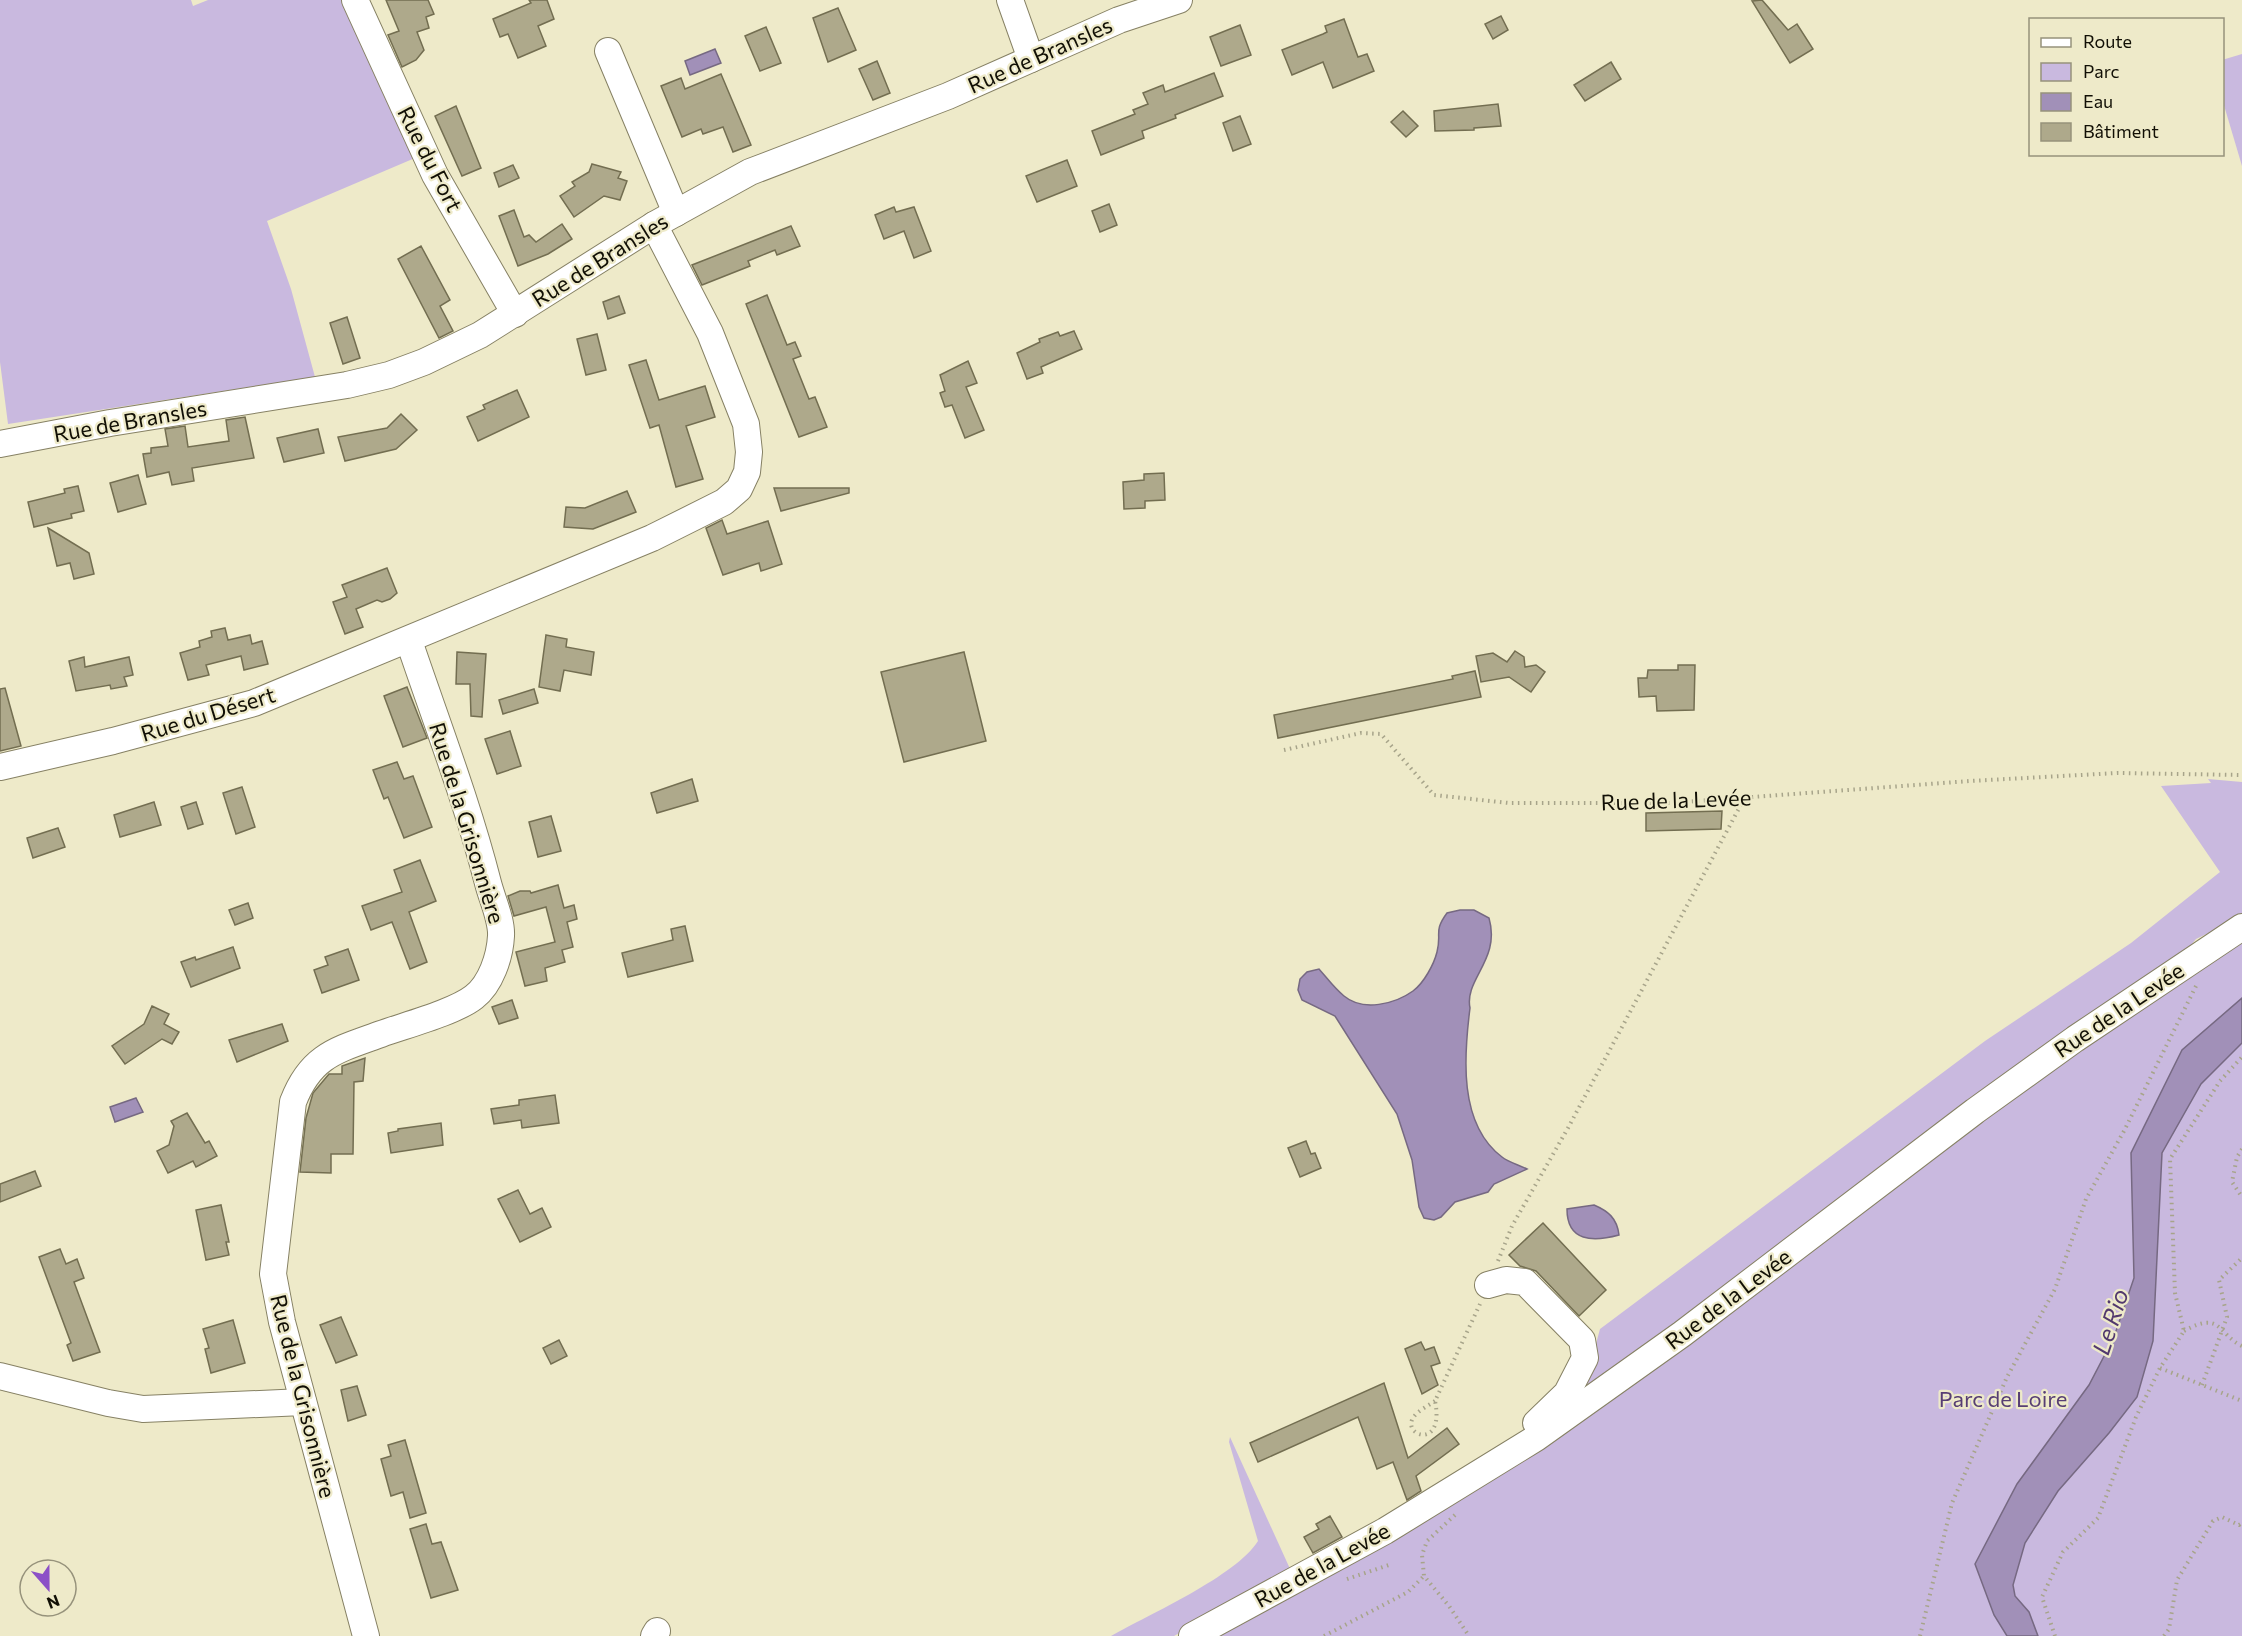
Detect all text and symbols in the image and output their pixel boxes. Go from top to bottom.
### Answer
street label: Rue de Bransles [963,11,1116,98]
legend [2029,18,2224,156]
text: Route [2083,30,2132,52]
text: Parc [2083,60,2120,82]
text: Eau [2083,90,2113,112]
street label: Rue du Fort [392,101,469,216]
text: Bâtiment [2083,120,2159,142]
street label: Rue de Bransles [527,207,673,312]
street label: Rue de Bransles [51,394,209,447]
street label: Rue du Désert [137,680,278,747]
street label: Rue de la Grisonnière [424,719,511,927]
street label: Rue de la Levée [1600,783,1752,816]
street label: Rue de la Levée [2049,956,2189,1063]
street label: Rue de la Levée [1659,1243,1796,1355]
water label: Le Rio [2085,1285,2134,1358]
street label: Rue de la Grisonnière [265,1291,342,1500]
park label: Parc de Loire [1939,1385,2067,1412]
street label: Rue de la Levée [1249,1516,1394,1613]
north arrow [18,1558,78,1618]
text: N [45,1591,63,1613]

